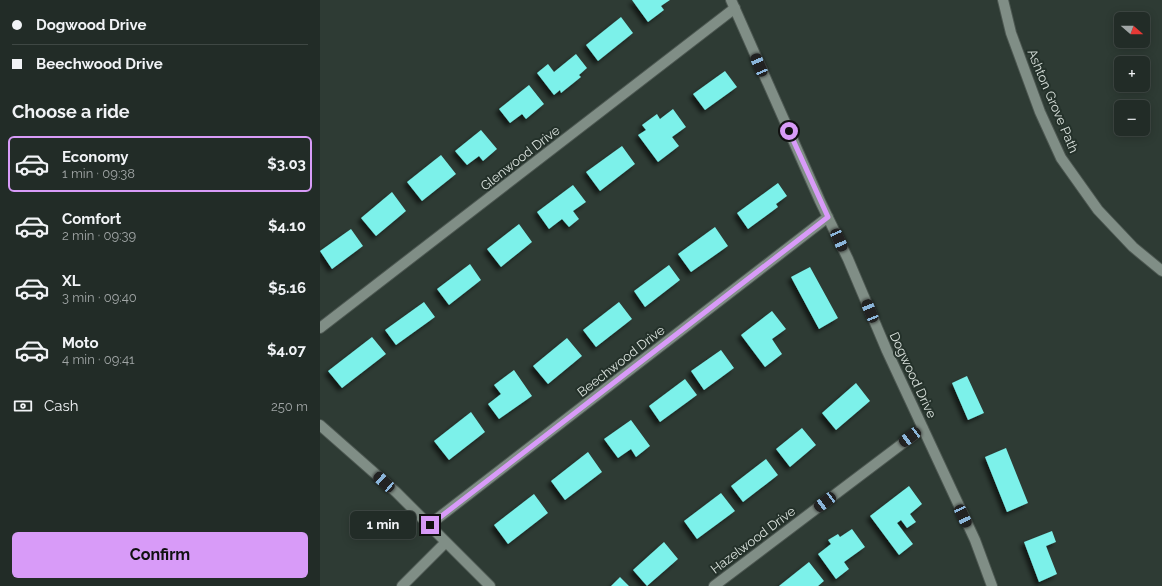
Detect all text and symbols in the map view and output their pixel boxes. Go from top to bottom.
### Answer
north arrow [1114,12,1150,48]
map controls [1114,12,1150,136]
text: Dogwood Drive [36,16,146,34]
street label: Ashton Grove Path [1024,47,1082,155]
car [749,52,769,78]
text: Beechwood Drive [36,55,163,73]
button: + [1114,56,1150,92]
button: − [1114,100,1150,136]
text: Choose a ride [12,101,130,122]
street label: Glenwood Drive [478,122,563,194]
route start [780,122,798,140]
icon: car [14,146,50,182]
text: Economy [62,148,129,166]
text: $3.03 [267,155,306,173]
text: 1 min · 09:38 [62,166,135,181]
icon: car [14,208,50,244]
text: Comfort [62,210,121,228]
text: $4.10 [268,217,306,235]
car [829,227,849,253]
text: 2 min · 09:39 [62,228,136,243]
icon: car [14,270,50,306]
text: XL [62,272,80,290]
text: $5.16 [268,279,306,297]
text: 3 min · 09:40 [62,290,137,305]
car [860,298,880,324]
street label: Beechwood Drive [574,322,668,400]
street label: Dogwood Drive [886,330,940,421]
icon: car [14,332,50,368]
text: Moto [62,334,99,352]
text: $4.07 [267,341,306,359]
text: 4 min · 09:41 [62,352,135,367]
icon: cash [12,395,34,417]
text: Cash [44,397,78,415]
text: 250 m [271,399,308,414]
car [897,425,923,449]
car [371,470,397,494]
car [812,490,838,514]
street label: Hazelwood Drive [708,503,799,577]
car [952,503,974,529]
callout: 1 min [350,511,416,539]
route end [421,516,439,534]
text: 1 min [367,517,399,532]
button: Confirm [12,532,308,578]

